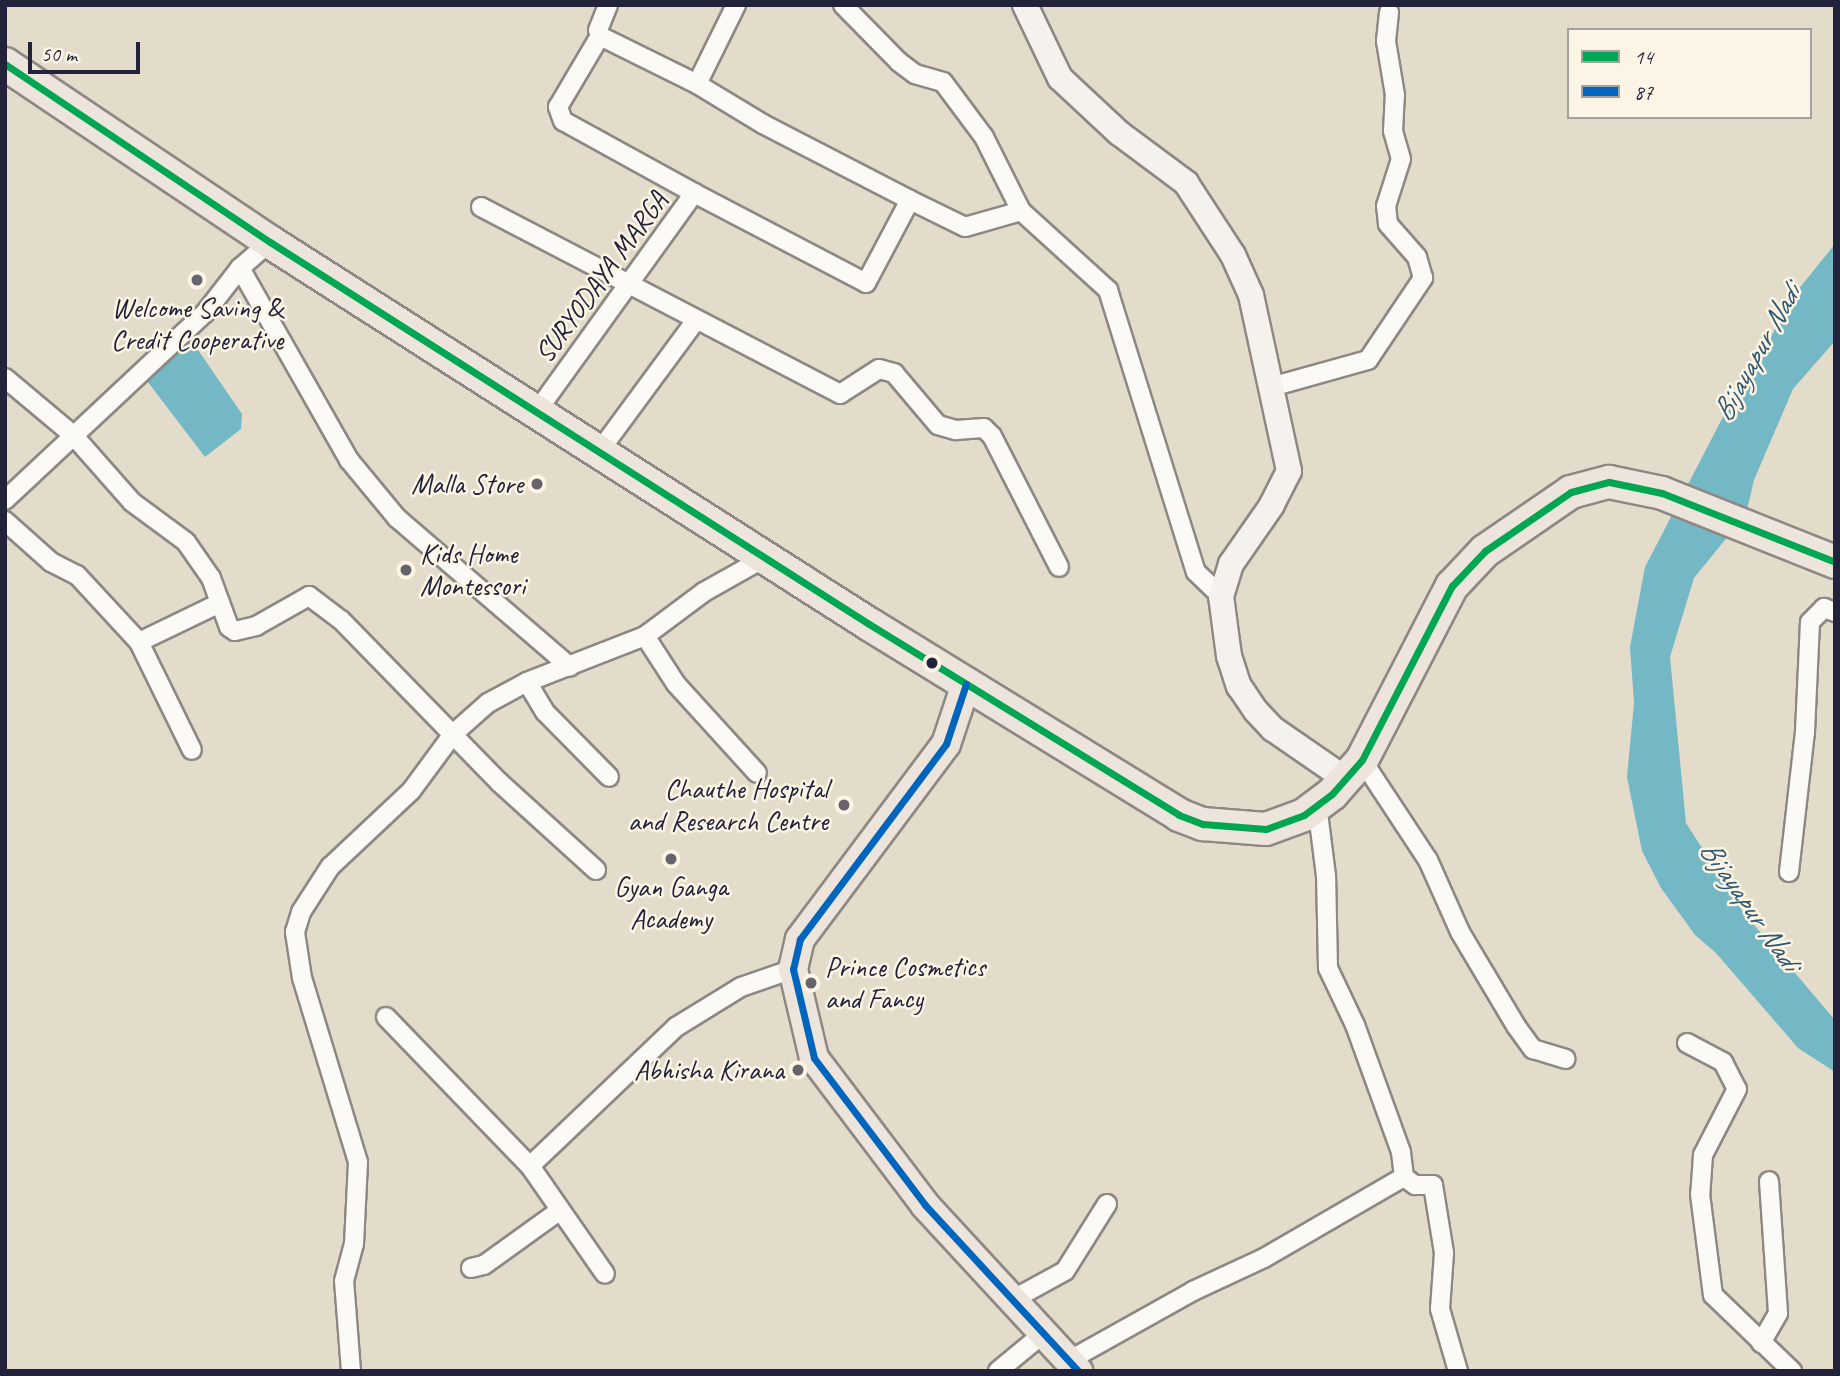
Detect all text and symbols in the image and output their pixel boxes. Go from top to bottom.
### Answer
scale bar [32,28,144,72]
legend [1567,28,1812,119]
text: 50 m [41,41,77,67]
text: 14 [1634,44,1653,70]
text: 87 [1634,79,1653,105]
street label: SURYODAYA MARGA [528,185,674,369]
marker: Welcome Saving & Credit Cooperative [189,272,205,288]
water label: Bijayapur Nadi [1704,278,1808,428]
place label: Welcome Saving & Credit Cooperative [111,291,283,357]
place label: Malla Store [411,467,523,501]
marker: Malla Store [529,476,545,492]
place label: Kids Home Montessori [420,537,525,603]
marker: Kids Home Montessori [398,562,414,578]
unlabelled marker [925,656,939,670]
place label: Chauthe Hospital and Research Centre [628,772,828,838]
marker: Chauthe Hospital and Research Centre [834,795,854,815]
water label: Bijayapur Nadi [1692,833,1808,977]
marker: Gyan Ganga Academy [663,851,679,867]
place label: Gyan Ganga Academy [614,870,728,936]
place label: Prince Cosmetics and Fancy [825,950,985,1016]
marker: Prince Cosmetics and Fancy [803,975,819,991]
place label: Abhisha Kirana [634,1053,784,1087]
marker: Abhisha Kirana [790,1062,806,1078]

